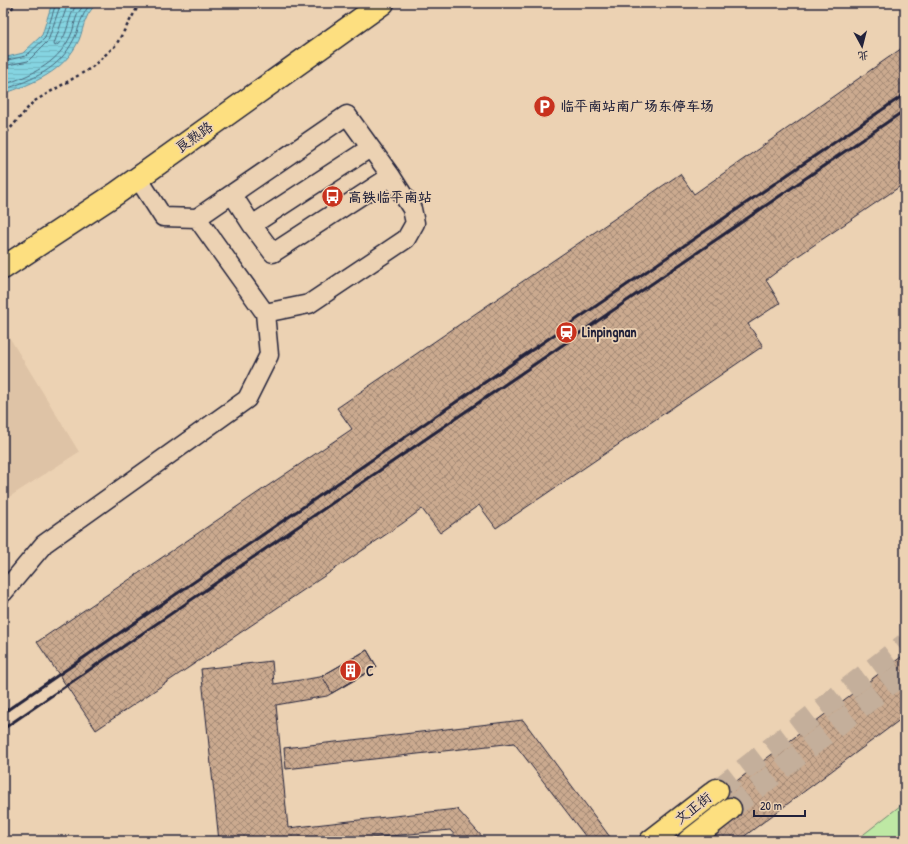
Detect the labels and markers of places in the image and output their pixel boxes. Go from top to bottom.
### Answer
parking icon: 临平南站南广场东停车场 [532,93,558,119]
place label: 临平南站南广场东停车场 [560,96,714,115]
bus stop icon: 高铁临平南站 [319,184,345,210]
place label: 高铁临平南站 [348,187,432,206]
station icon: Linpingnan [554,319,580,345]
place label: Linpingnan [582,322,637,343]
building icon: C [337,658,363,684]
place label: C [366,661,374,680]

